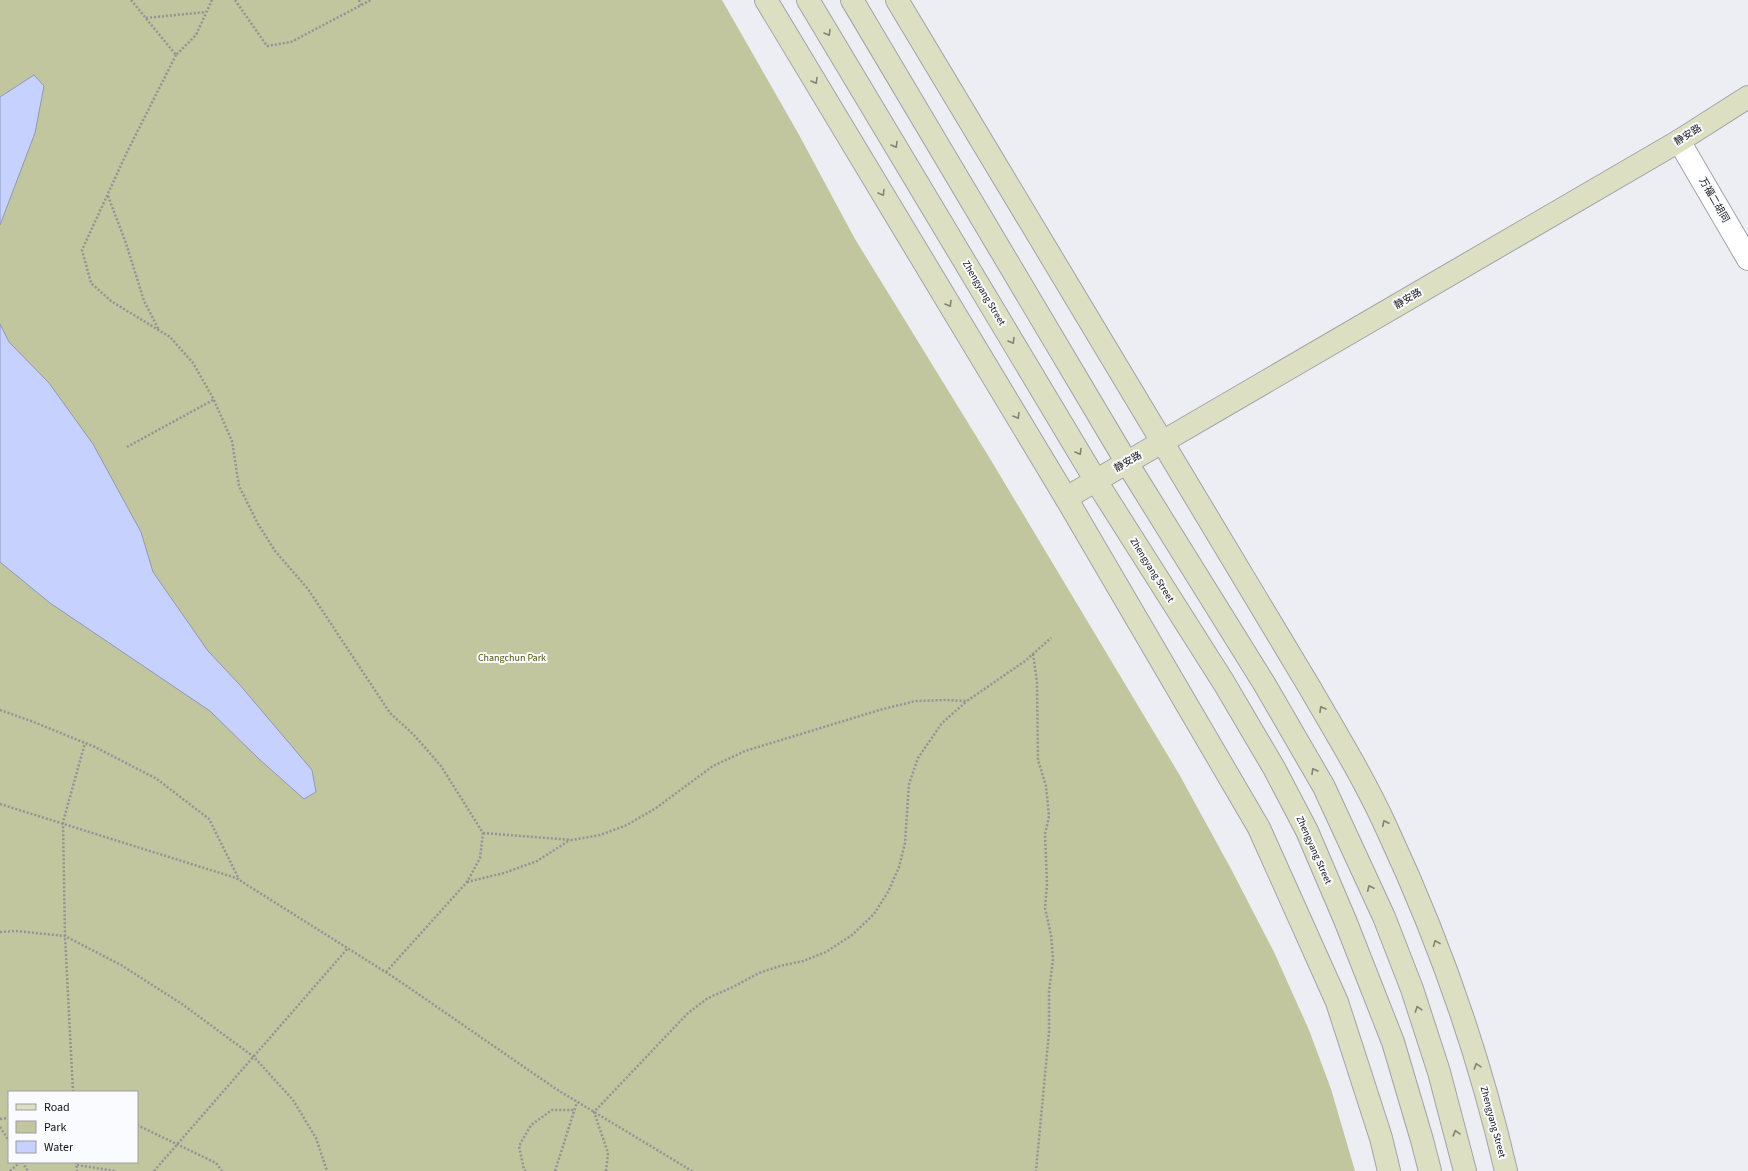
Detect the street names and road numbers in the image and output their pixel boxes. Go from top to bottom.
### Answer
street label: 静安路 [1672,121,1704,149]
street label: 万福二胡同 [1695,175,1733,225]
street label: Zhengyang Street [959,258,1009,329]
street label: 静安路 [1392,285,1424,313]
street label: 静安路 [1112,448,1144,476]
street label: Zhengyang Street [1127,535,1178,605]
street label: Zhengyang Street [1293,814,1336,887]
street label: Zhengyang Street [1477,1085,1509,1160]

